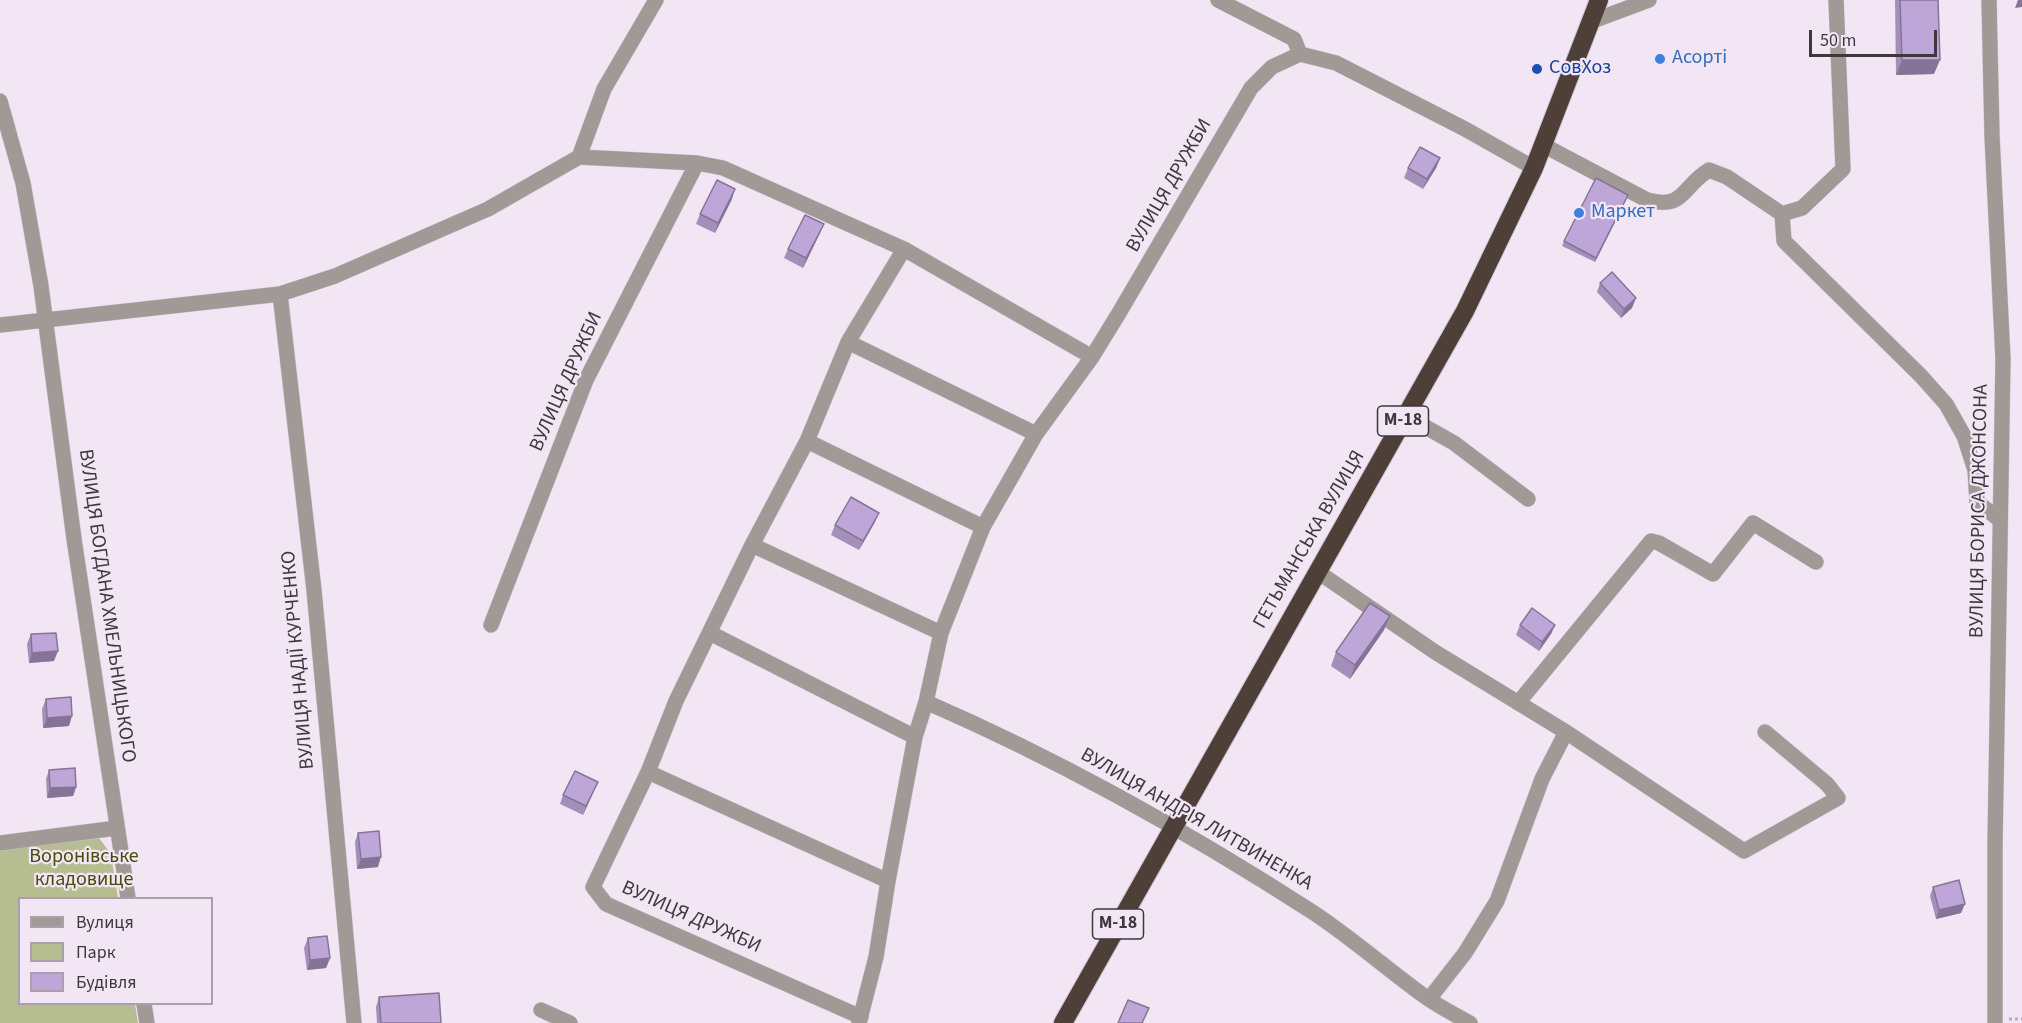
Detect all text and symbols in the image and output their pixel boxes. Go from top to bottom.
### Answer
scale bar [1812,18,1940,56]
text: 50 m [1820,28,1856,53]
place label: Асорті [1672,47,1727,71]
marker: Асорті [1653,52,1667,66]
place label: СовХоз [1549,57,1611,81]
marker: СовХоз [1530,62,1544,76]
street label: ВУЛИЦЯ ДРУЖБИ [1122,115,1218,257]
place label: Маркет [1591,201,1655,225]
marker: Маркет [1572,206,1586,220]
street label: ВУЛИЦЯ ДРУЖБИ [525,308,609,456]
street label: ВУЛИЦЯ БОРИСА ДЖОНСОНА [1966,384,1994,638]
road number: М-18 [1378,406,1428,436]
street label: ГЕТЬМАНСЬКА ВУЛИЦЯ [1249,447,1371,633]
street label: ВУЛИЦЯ БОГДАНА ХМЕЛЬНИЦЬКОГО [72,448,140,764]
street label: ВУЛИЦЯ НАДІЇ КУРЧЕНКО [277,550,321,770]
street label: ВУЛИЦЯ АНДРІЯ ЛИТВИНЕНКА [1076,744,1316,896]
park label: Воронівське кладовище [29,846,139,893]
street label: ВУЛИЦЯ ДРУЖБИ [617,876,765,960]
legend [18,897,213,1005]
road number: М-18 [1092,909,1144,939]
text: Вулиця [76,910,134,935]
text: Парк [76,940,116,965]
text: Будівля [76,970,136,995]

